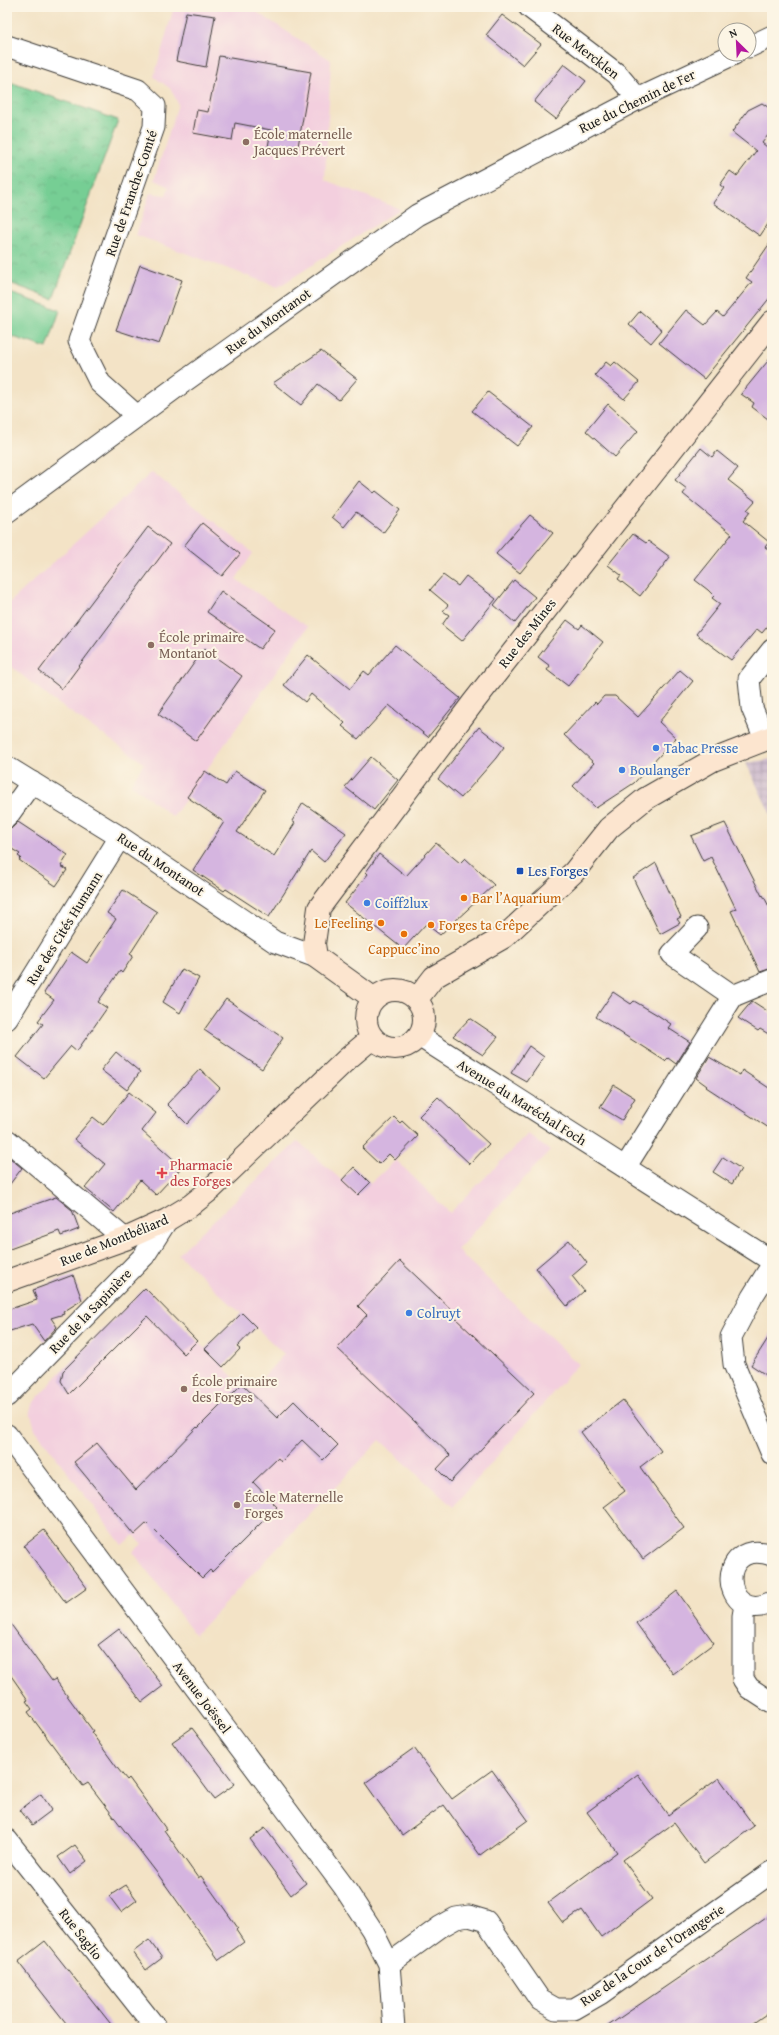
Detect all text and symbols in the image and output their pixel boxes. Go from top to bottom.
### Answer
street label: Rue Mercklen [548,18,624,84]
north arrow [717,22,757,62]
text: N [726,24,740,42]
street label: Rue du Chemin de Fer [575,64,699,138]
place label: École maternelle Jacques Prévert [252,124,353,160]
street label: Rue de Franche-Comté [100,127,162,259]
marker: École maternelle Jacques Prévert [241,137,251,147]
street label: Rue du Montanot [221,283,315,359]
street label: Rue des Mines [493,594,561,672]
place label: École primaire Montanot [159,627,245,663]
marker: École primaire Montanot [146,640,156,650]
place label: Tabac Presse [664,738,739,758]
marker: Tabac Presse [651,743,661,753]
place label: Boulanger [630,760,691,780]
marker: Boulanger [617,765,627,775]
street label: Rue du Montanot [113,827,209,901]
place label: Les Forges [528,861,588,881]
marker: Les Forges [515,866,525,876]
street label: Rue des Cités Humann [21,867,107,989]
place label: Bar l’Aquarium [472,888,562,908]
place label: Coiff2lux [375,893,429,913]
marker: Bar l’Aquarium [459,893,469,903]
marker: Coiff2lux [362,898,372,908]
place label: Le Feeling [314,913,373,933]
place label: Forges ta Crêpe [439,915,530,935]
marker: Le Feeling [376,918,386,928]
marker: Forges ta Crêpe [426,920,436,930]
marker: Cappucc’ino [399,929,409,939]
place label: Cappucc’ino [368,939,440,959]
street label: Avenue du Maréchal Foch [453,1054,591,1150]
place label: Pharmacie des Forges [170,1155,233,1191]
marker: Pharmacie des Forges [157,1168,167,1178]
street label: Rue de Montbéliard [57,1209,172,1271]
street label: Rue de la Sapinière [44,1264,136,1358]
place label: Colruyt [417,1303,461,1323]
marker: Colruyt [404,1308,414,1318]
place label: École primaire des Forges [192,1371,278,1407]
marker: École primaire des Forges [179,1384,189,1394]
place label: École Maternelle Forges [245,1487,344,1523]
marker: École Maternelle Forges [232,1500,242,1510]
street label: Avenue Joëssel [168,1657,236,1737]
street label: Rue de la Cour de l'Orangerie [576,1899,729,2011]
street label: Rue Saglio [54,1904,108,1964]

